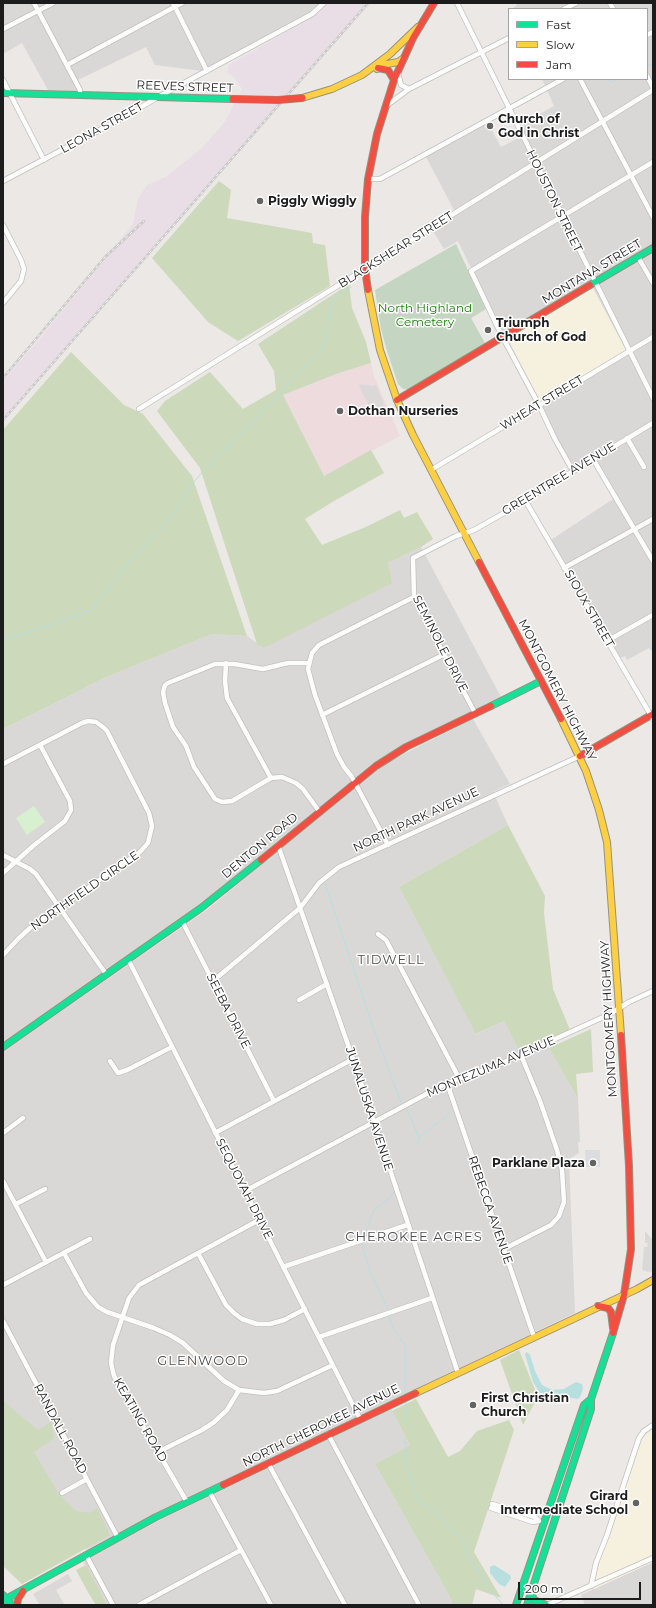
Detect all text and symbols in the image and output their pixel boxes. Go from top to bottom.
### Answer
legend [508,8,648,80]
text: Fast [546,17,571,32]
text: Slow [546,37,575,52]
text: Jam [546,57,572,72]
street label: REEVES STREET [136,78,234,96]
street label: LEONA STREET [58,99,146,157]
place label: Church of God in Christ [498,112,579,140]
marker: Church of God in Christ [485,121,495,131]
street label: HOUSTON STREET [523,147,585,255]
place label: Piggly Wiggly [268,194,356,208]
marker: Piggly Wiggly [255,196,265,206]
street label: BLACKSHEAR STREET [336,209,456,291]
street label: MONTANA STREET [540,237,644,307]
park label: North Highland Cemetery [378,301,472,329]
place label: Triumph Church of God [496,316,586,344]
marker: Triumph Church of God [483,325,493,335]
street label: WHEAT STREET [498,372,586,434]
place label: Dothan Nurseries [348,404,458,418]
marker: Dothan Nurseries [335,406,345,416]
street label: GREENTREE AVENUE [499,439,619,519]
street label: SIOUX STREET [561,568,617,650]
street label: SEMINOLE DRIVE [409,593,471,695]
street label: MONTGOMERY HIGHWAY [515,617,599,763]
street label: NORTH PARK AVENUE [351,785,481,855]
street label: DENTON ROAD [219,810,301,882]
street label: NORTHFIELD CIRCLE [28,848,142,934]
street label: MONTGOMERY HIGHWAY [598,940,620,1098]
district label: TIDWELL [357,952,425,968]
street label: SEEBA DRIVE [203,971,253,1051]
street label: MONTEZUMA AVENUE [424,1033,558,1101]
street label: JUNALUSKA AVENUE [342,1045,396,1173]
street label: SEQUOYAH DRIVE [212,1136,276,1242]
street label: REBECCA AVENUE [465,1154,515,1266]
place label: Parklane Plaza [492,1156,585,1170]
marker: Parklane Plaza [588,1158,598,1168]
district label: CHEROKEE ACRES [345,1229,483,1245]
district label: GLENWOOD [157,1353,249,1369]
street label: KEATING ROAD [110,1375,170,1465]
street label: RANDALL ROAD [30,1382,90,1476]
street label: NORTH CHEROKEE AVENUE [240,1382,402,1470]
place label: First Christian Church [481,1391,569,1419]
marker: First Christian Church [468,1400,478,1410]
place label: Girard Intermediate School [500,1489,628,1517]
marker: Girard Intermediate School [631,1498,641,1508]
scale bar [520,1574,643,1600]
text: 200 m [525,1581,564,1596]

